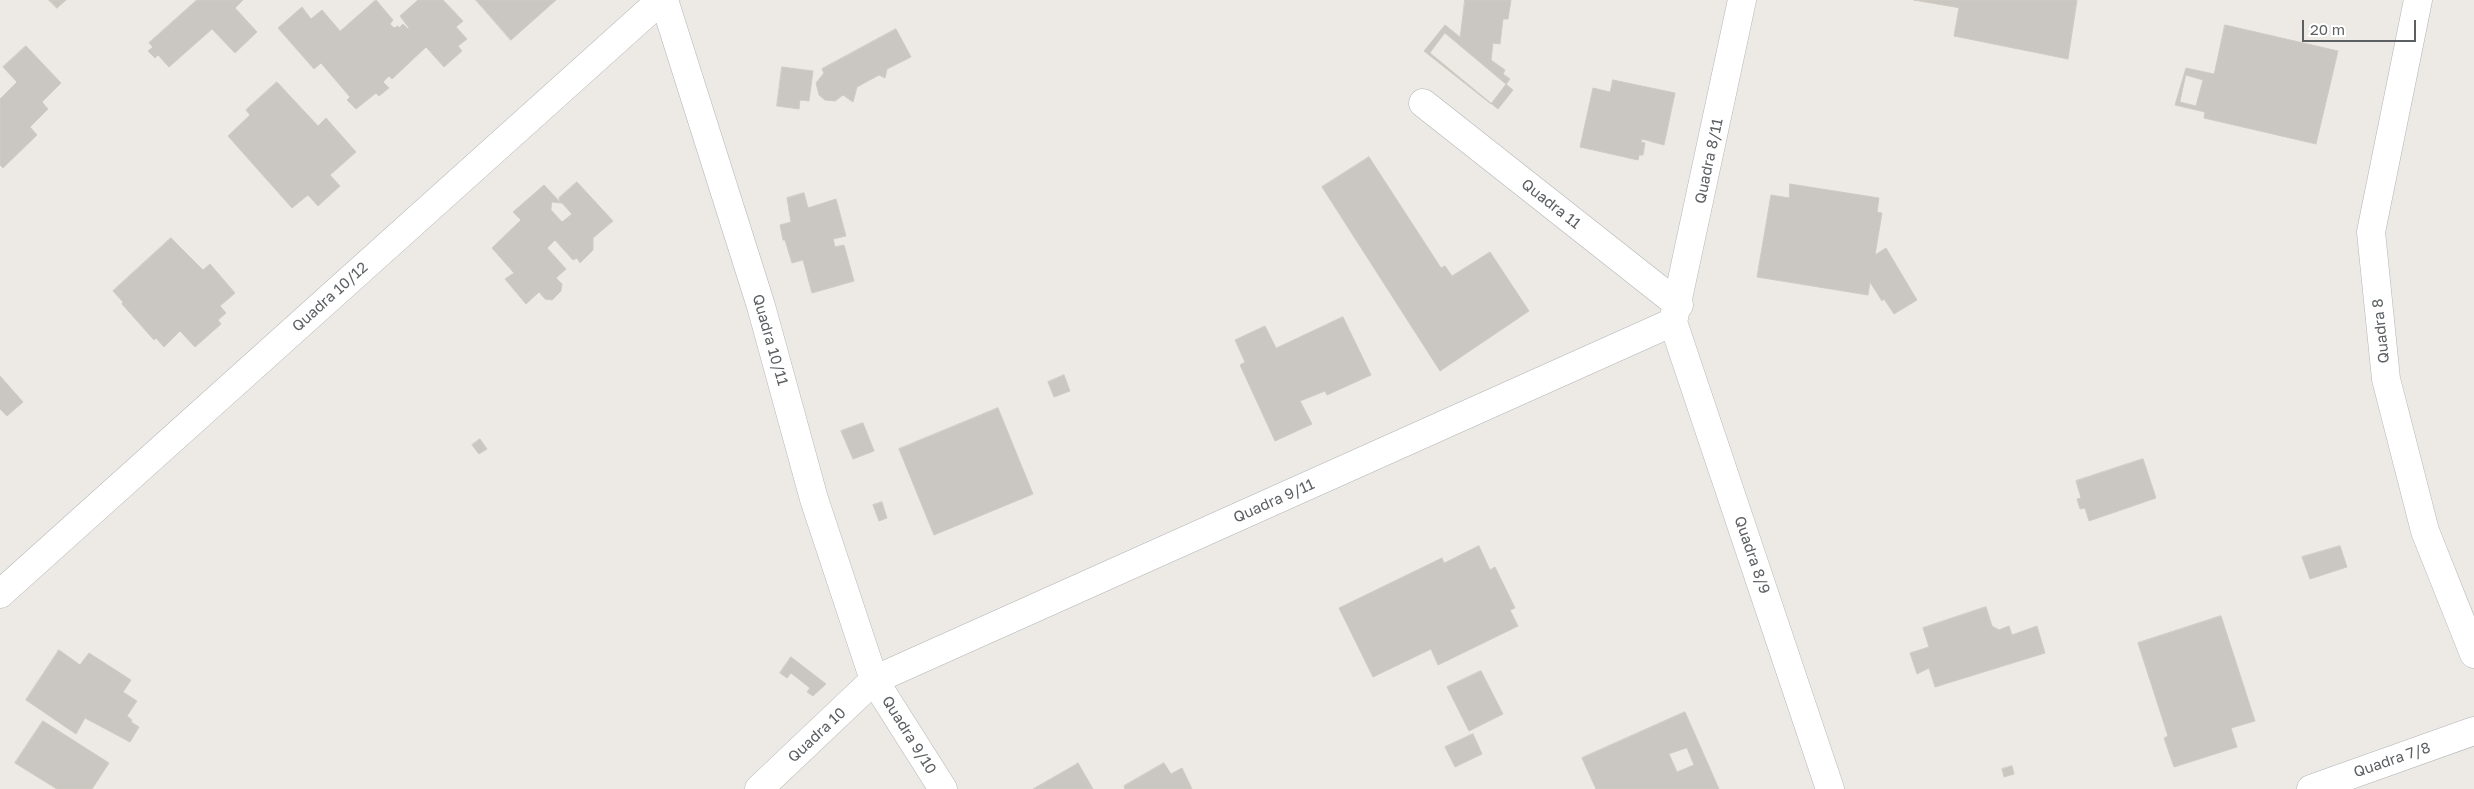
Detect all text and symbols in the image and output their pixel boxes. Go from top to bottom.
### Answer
scale bar [2304,10,2418,42]
text: 20 m [2310,20,2345,38]
street label: Quadra 8/11 [1691,117,1727,205]
street label: Quadra 11 [1518,175,1584,233]
street label: Quadra 10/12 [288,258,372,336]
street label: Quadra 10/11 [748,292,792,388]
street label: Quadra 8 [2369,298,2393,364]
street label: Quadra 9/11 [1231,475,1317,527]
street label: Quadra 8/9 [1730,514,1774,596]
street label: Quadra 9/10 [878,693,940,777]
street label: Quadra 10 [784,704,850,766]
street label: Quadra 7/8 [2351,738,2433,782]

